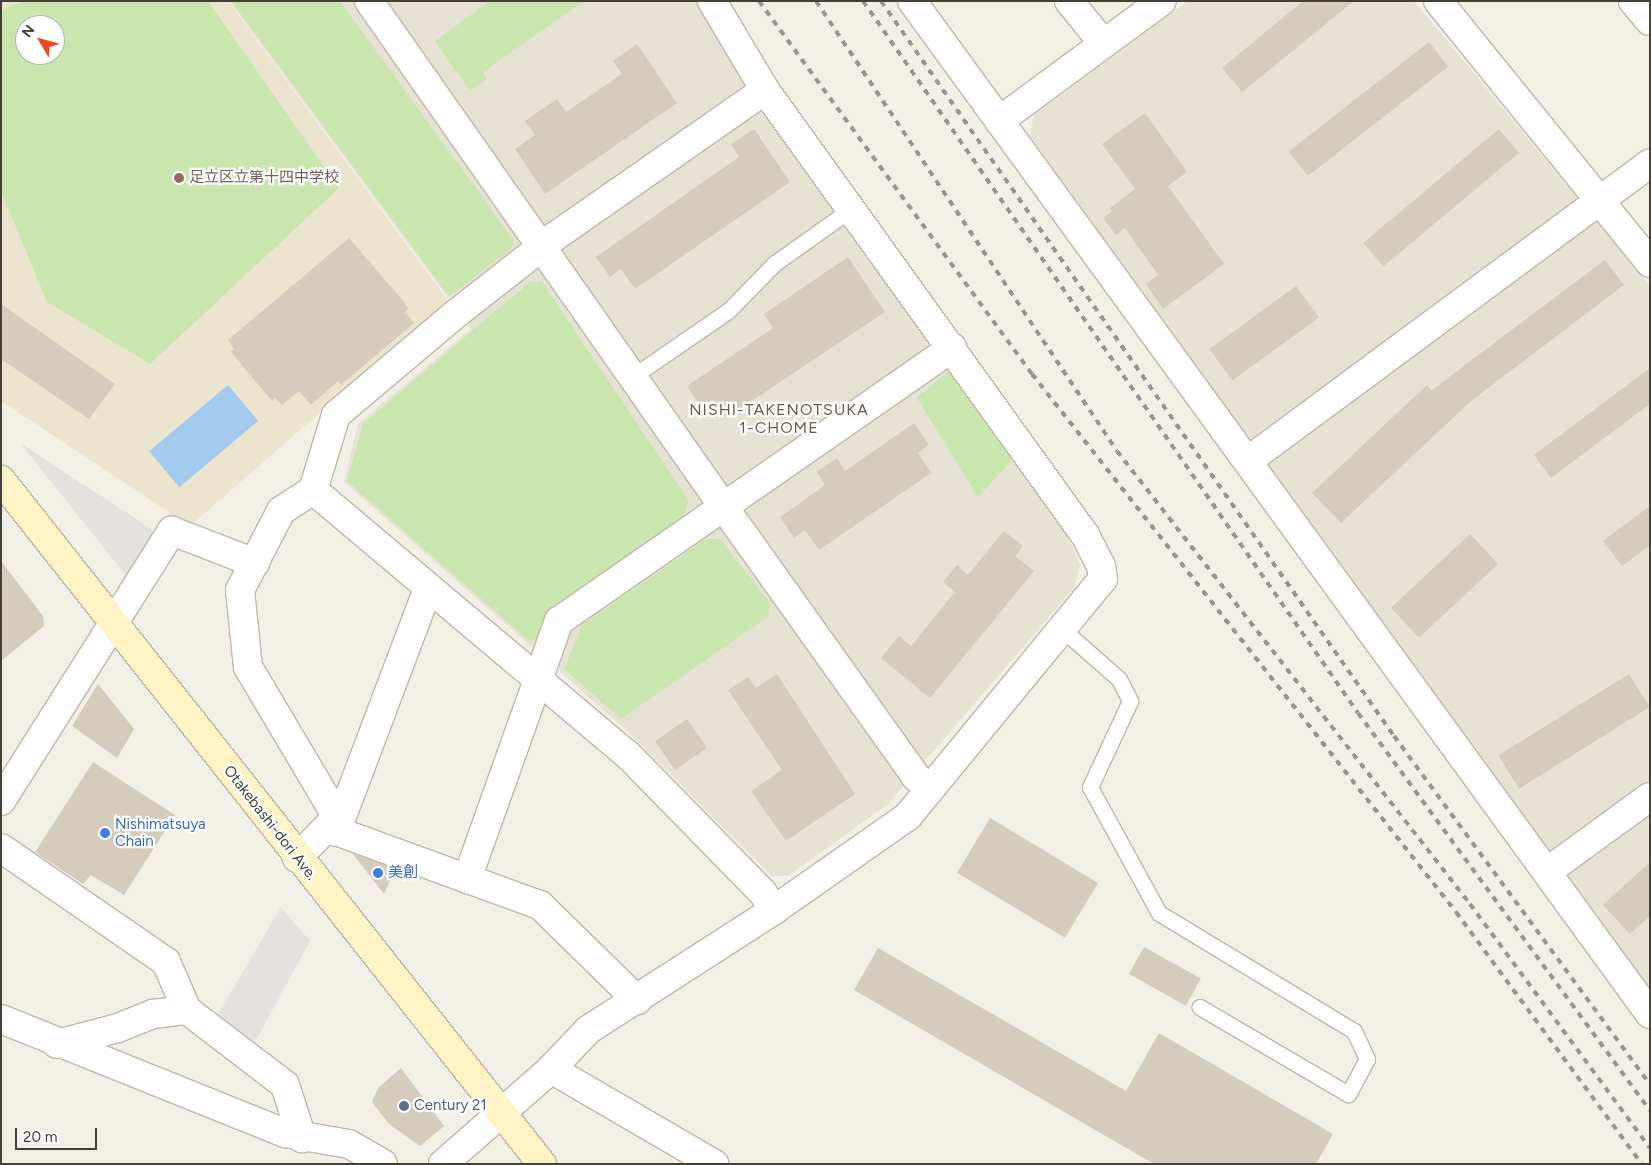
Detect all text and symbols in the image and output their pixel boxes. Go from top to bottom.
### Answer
north arrow [15,15,65,65]
text: N [18,22,38,41]
place label: 足立区立第十四中学校 [189,169,339,187]
marker: 足立区立第十四中学校 [173,172,185,184]
district label: NISHI-TAKENOTSUKA 1-CHOME [687,400,871,438]
street label: Otakebashi-dori Ave. [220,762,320,884]
place label: Nishimatsuya Chain [115,815,206,850]
marker: Nishimatsuya Chain [99,827,111,839]
place label: 美創 [388,864,418,882]
marker: 美創 [372,867,384,879]
place label: Century 21 [414,1097,487,1115]
marker: Century 21 [398,1100,410,1112]
scale bar [18,1118,100,1150]
text: 20 m [23,1128,57,1146]

